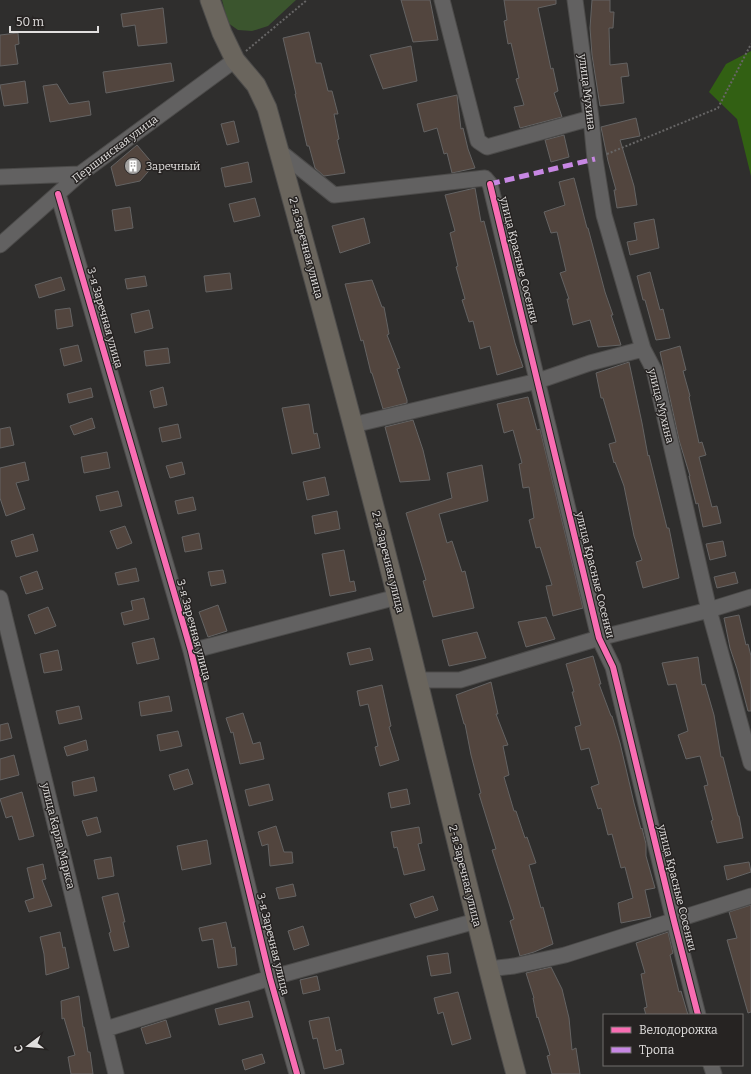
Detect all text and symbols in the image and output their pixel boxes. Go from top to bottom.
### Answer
scale bar [10,8,98,34]
text: 50 m [16,15,45,29]
street label: улица Мухина [576,52,598,131]
street label: Першинская улица [70,113,160,185]
building icon: Заречный [123,156,143,176]
place label: Заречный [146,160,200,173]
street label: улица Красные Сосенки [497,194,541,325]
street label: 2-я Заречная улица [286,196,326,300]
street label: 3-я Заречная улица [84,266,126,370]
street label: улица Мухина [645,366,677,445]
street label: улица Красные Сосенки [573,509,617,640]
street label: 2-я Заречная улица [369,510,407,614]
street label: 3-я Заречная улица [174,578,214,682]
street label: улица Карла Маркса [38,781,77,890]
street label: улица Красные Сосенки [655,822,699,953]
street label: 2-я Заречная улица [446,824,484,928]
street label: 3-я Заречная улица [254,892,292,996]
legend [603,1014,743,1066]
text: Велодорожка [639,1023,718,1037]
north arrow [8,1026,48,1066]
text: С [12,1043,26,1054]
text: Тропа [639,1043,675,1057]

